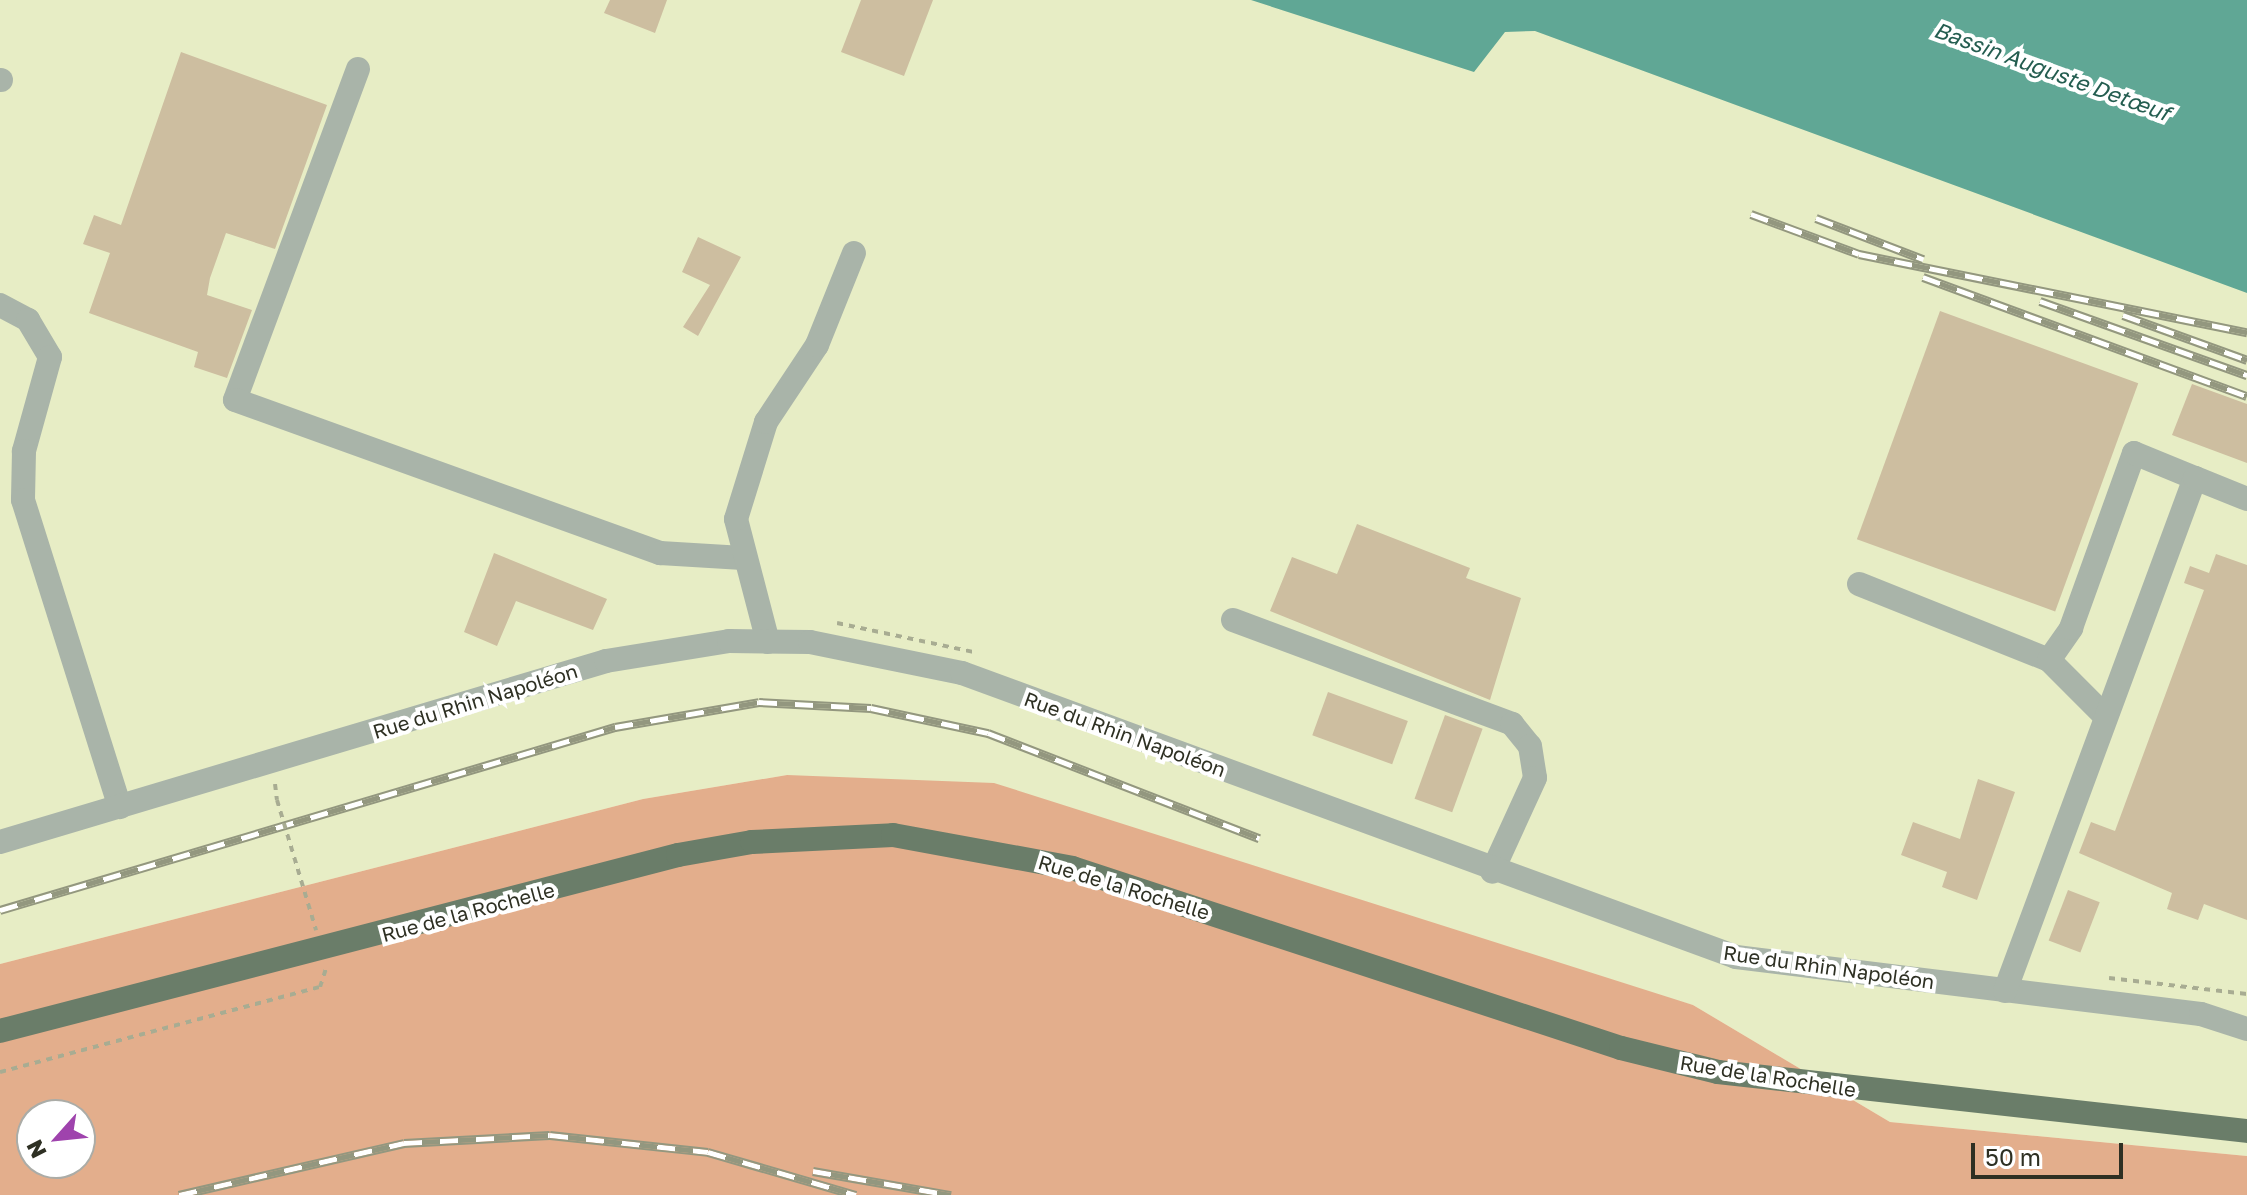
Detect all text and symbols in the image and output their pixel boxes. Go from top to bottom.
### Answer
water label: Bassin Auguste Detœuf [1931,16,2173,126]
street label: Rue du Rhin Napoléon [370,658,580,744]
street label: Rue du Rhin Napoléon [1021,686,1229,782]
street label: Rue de la Rochelle [1035,850,1213,924]
street label: Rue de la Rochelle [379,877,557,947]
street label: Rue du Rhin Napoléon [1722,940,1936,994]
street label: Rue de la Rochelle [1678,1050,1858,1102]
north arrow [16,1099,96,1179]
scale bar [1975,1127,2127,1177]
text: N [20,1136,52,1163]
text: 50 m [1985,1142,2041,1171]

